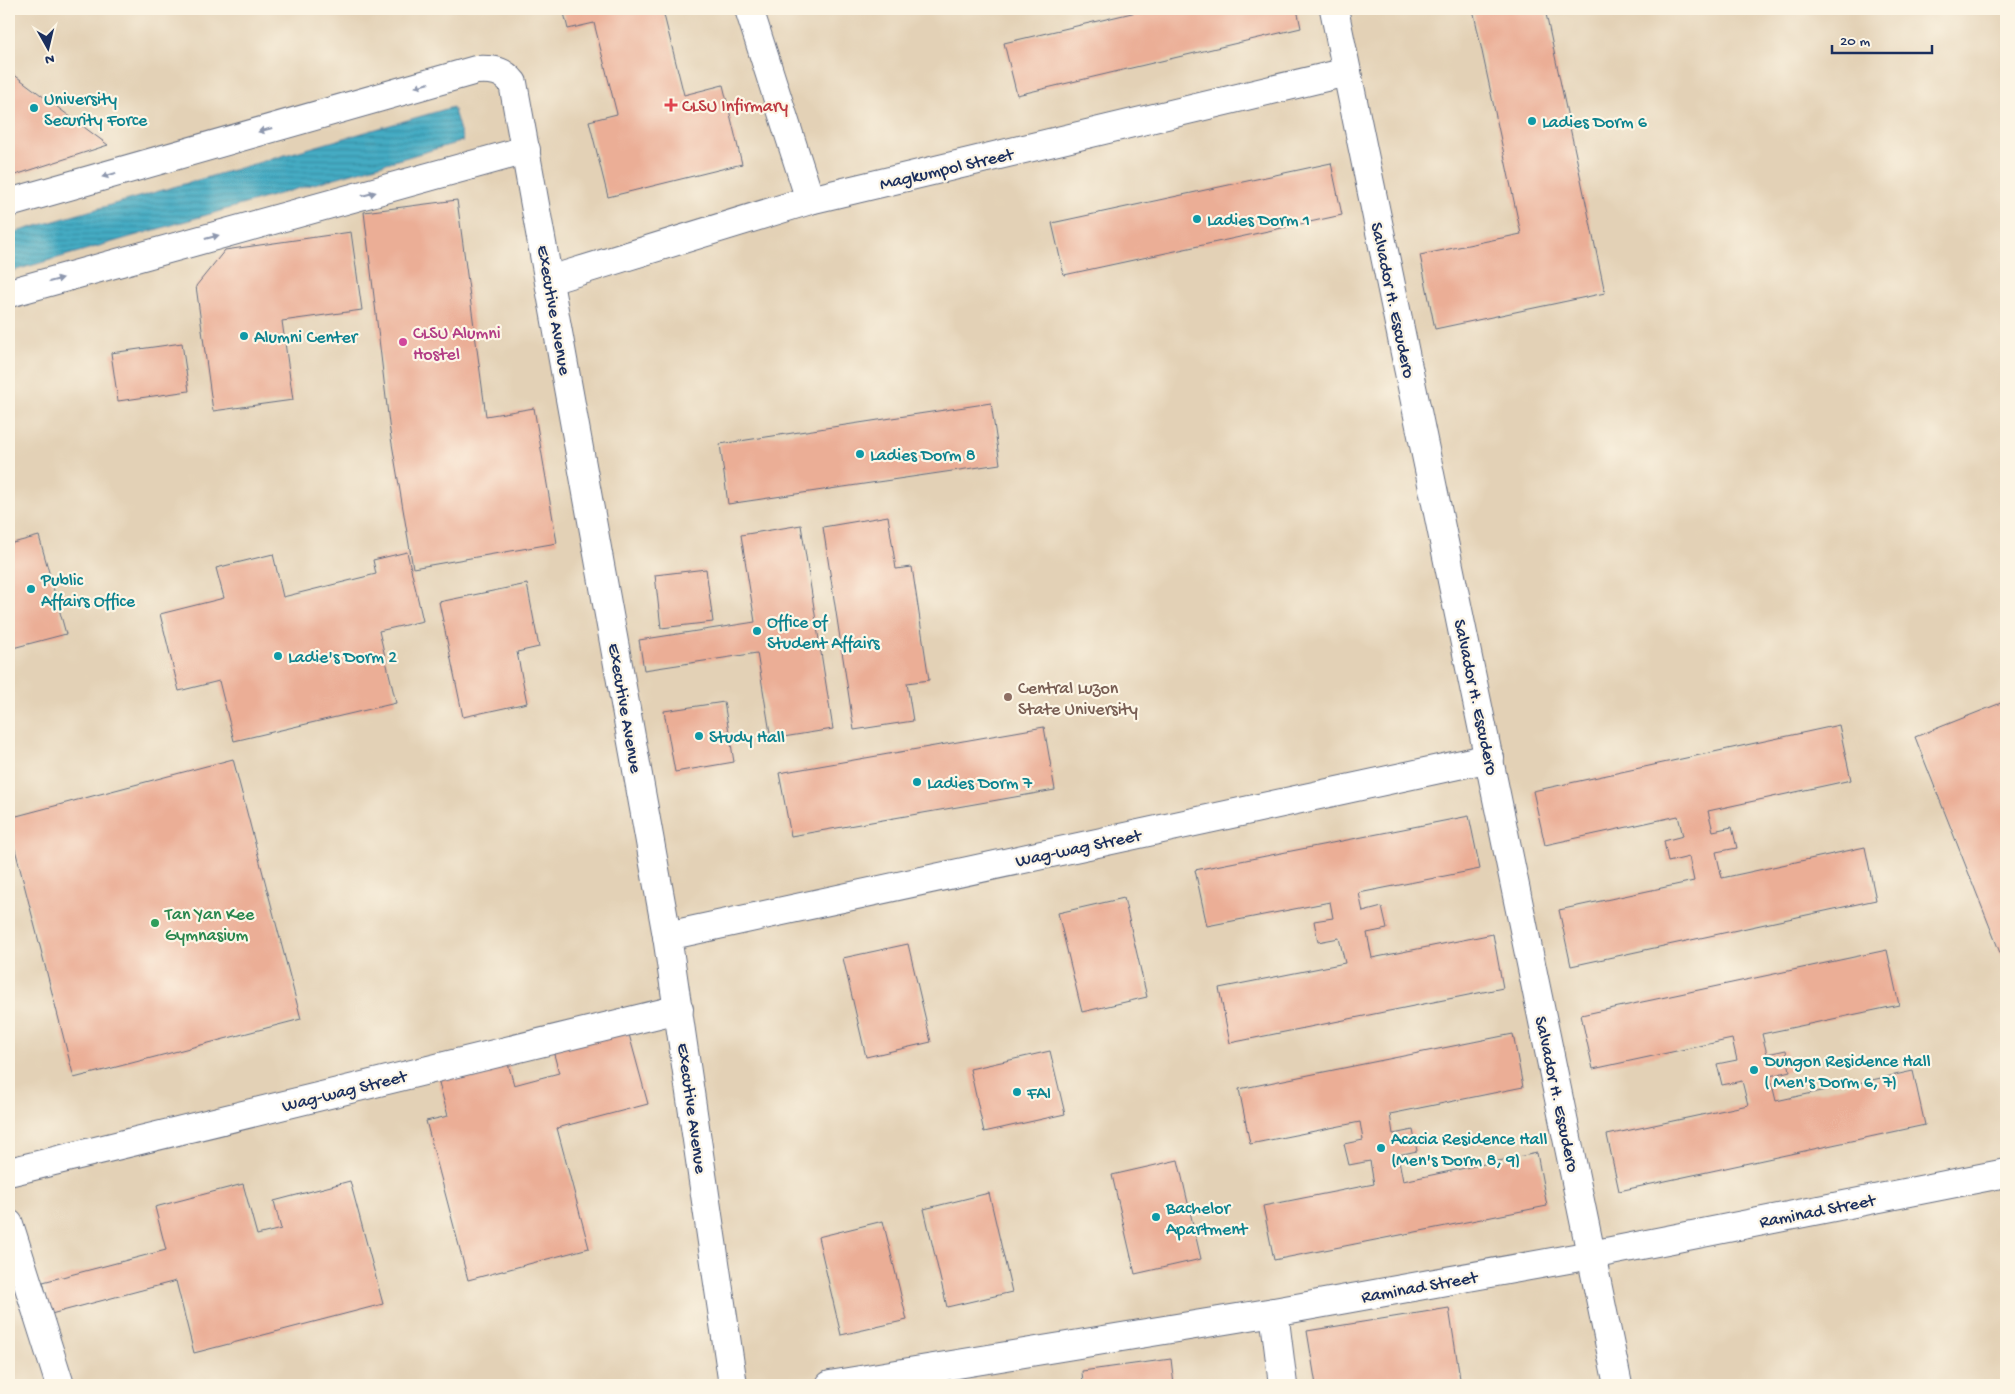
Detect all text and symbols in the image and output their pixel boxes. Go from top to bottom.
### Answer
north arrow [22,22,72,72]
scale bar [1832,22,1932,54]
text: 20 m [1840,33,1870,51]
text: N [44,49,55,67]
one-way arrow [414,82,429,90]
place label: University Security Force [44,90,148,132]
place label: CLSU Infirmary [682,97,788,118]
marker: CLSU Infirmary [664,98,678,112]
marker: University Security Force [28,102,40,114]
place label: Ladies Dorm 6 [1542,113,1648,134]
marker: Ladies Dorm 6 [1526,115,1538,127]
one-way arrow [258,126,273,134]
street label: Magkumpol Street [878,144,1017,196]
one-way arrow [101,171,116,179]
one-way arrow [361,190,377,198]
place label: Ladies Dorm 1 [1207,211,1310,232]
marker: Ladies Dorm 1 [1191,213,1203,225]
street label: Salvador H. Escudero [1365,221,1418,380]
one-way arrow [205,233,220,241]
street label: Executive Avenue [531,244,574,378]
one-way arrow [48,276,63,284]
place label: CLSU Alumni Hostel [413,324,501,366]
place label: Alumni Center [254,328,359,349]
marker: Alumni Center [238,330,250,342]
marker: CLSU Alumni Hostel [397,336,409,348]
place label: Ladies Dorm 8 [870,446,976,467]
marker: Ladies Dorm 8 [854,448,866,460]
place label: Public Affairs Office [40,571,136,613]
marker: Public Affairs Office [25,583,37,595]
place label: Office of Student Affairs [767,613,881,655]
street label: Salvador H. Escudero [1448,618,1501,777]
marker: Office of Student Affairs [751,625,763,637]
street label: Executive Avenue [602,642,645,776]
place label: Ladie's Dorm 2 [288,648,397,669]
marker: Ladie's Dorm 2 [272,650,284,662]
place label: Central Luzon State University [1018,679,1138,721]
marker: Central Luzon State University [1002,691,1014,703]
place label: Study Hall [709,728,785,749]
marker: Study Hall [693,730,705,742]
place label: Ladies Dorm 7 [927,774,1033,795]
marker: Ladies Dorm 7 [911,776,923,788]
street label: Wag-wag Street [1014,826,1145,873]
place label: Tan Yan Kee Gymnasium [164,905,255,947]
marker: Tan Yan Kee Gymnasium [149,917,161,929]
street label: Salvador H. Escudero [1529,1015,1582,1174]
street label: Executive Avenue [671,1042,710,1176]
place label: Dungon Residence Hall ( Men's Dorm 6, 7) [1763,1052,1931,1094]
marker: Dungon Residence Hall ( Men's Dorm 6, 7) [1748,1064,1760,1076]
street label: Wag-wag Street [280,1066,411,1118]
place label: FAI [1026,1084,1051,1105]
marker: FAI [1011,1086,1023,1098]
place label: Acacia Residence Hall (Men's Dorm 8, 9) [1391,1130,1548,1172]
marker: Acacia Residence Hall (Men's Dorm 8, 9) [1375,1142,1387,1154]
street label: Raminad Street [1758,1191,1879,1234]
place label: Bachelor Apartment [1165,1199,1249,1241]
marker: Bachelor Apartment [1150,1211,1162,1223]
street label: Raminad Street [1360,1268,1481,1309]

